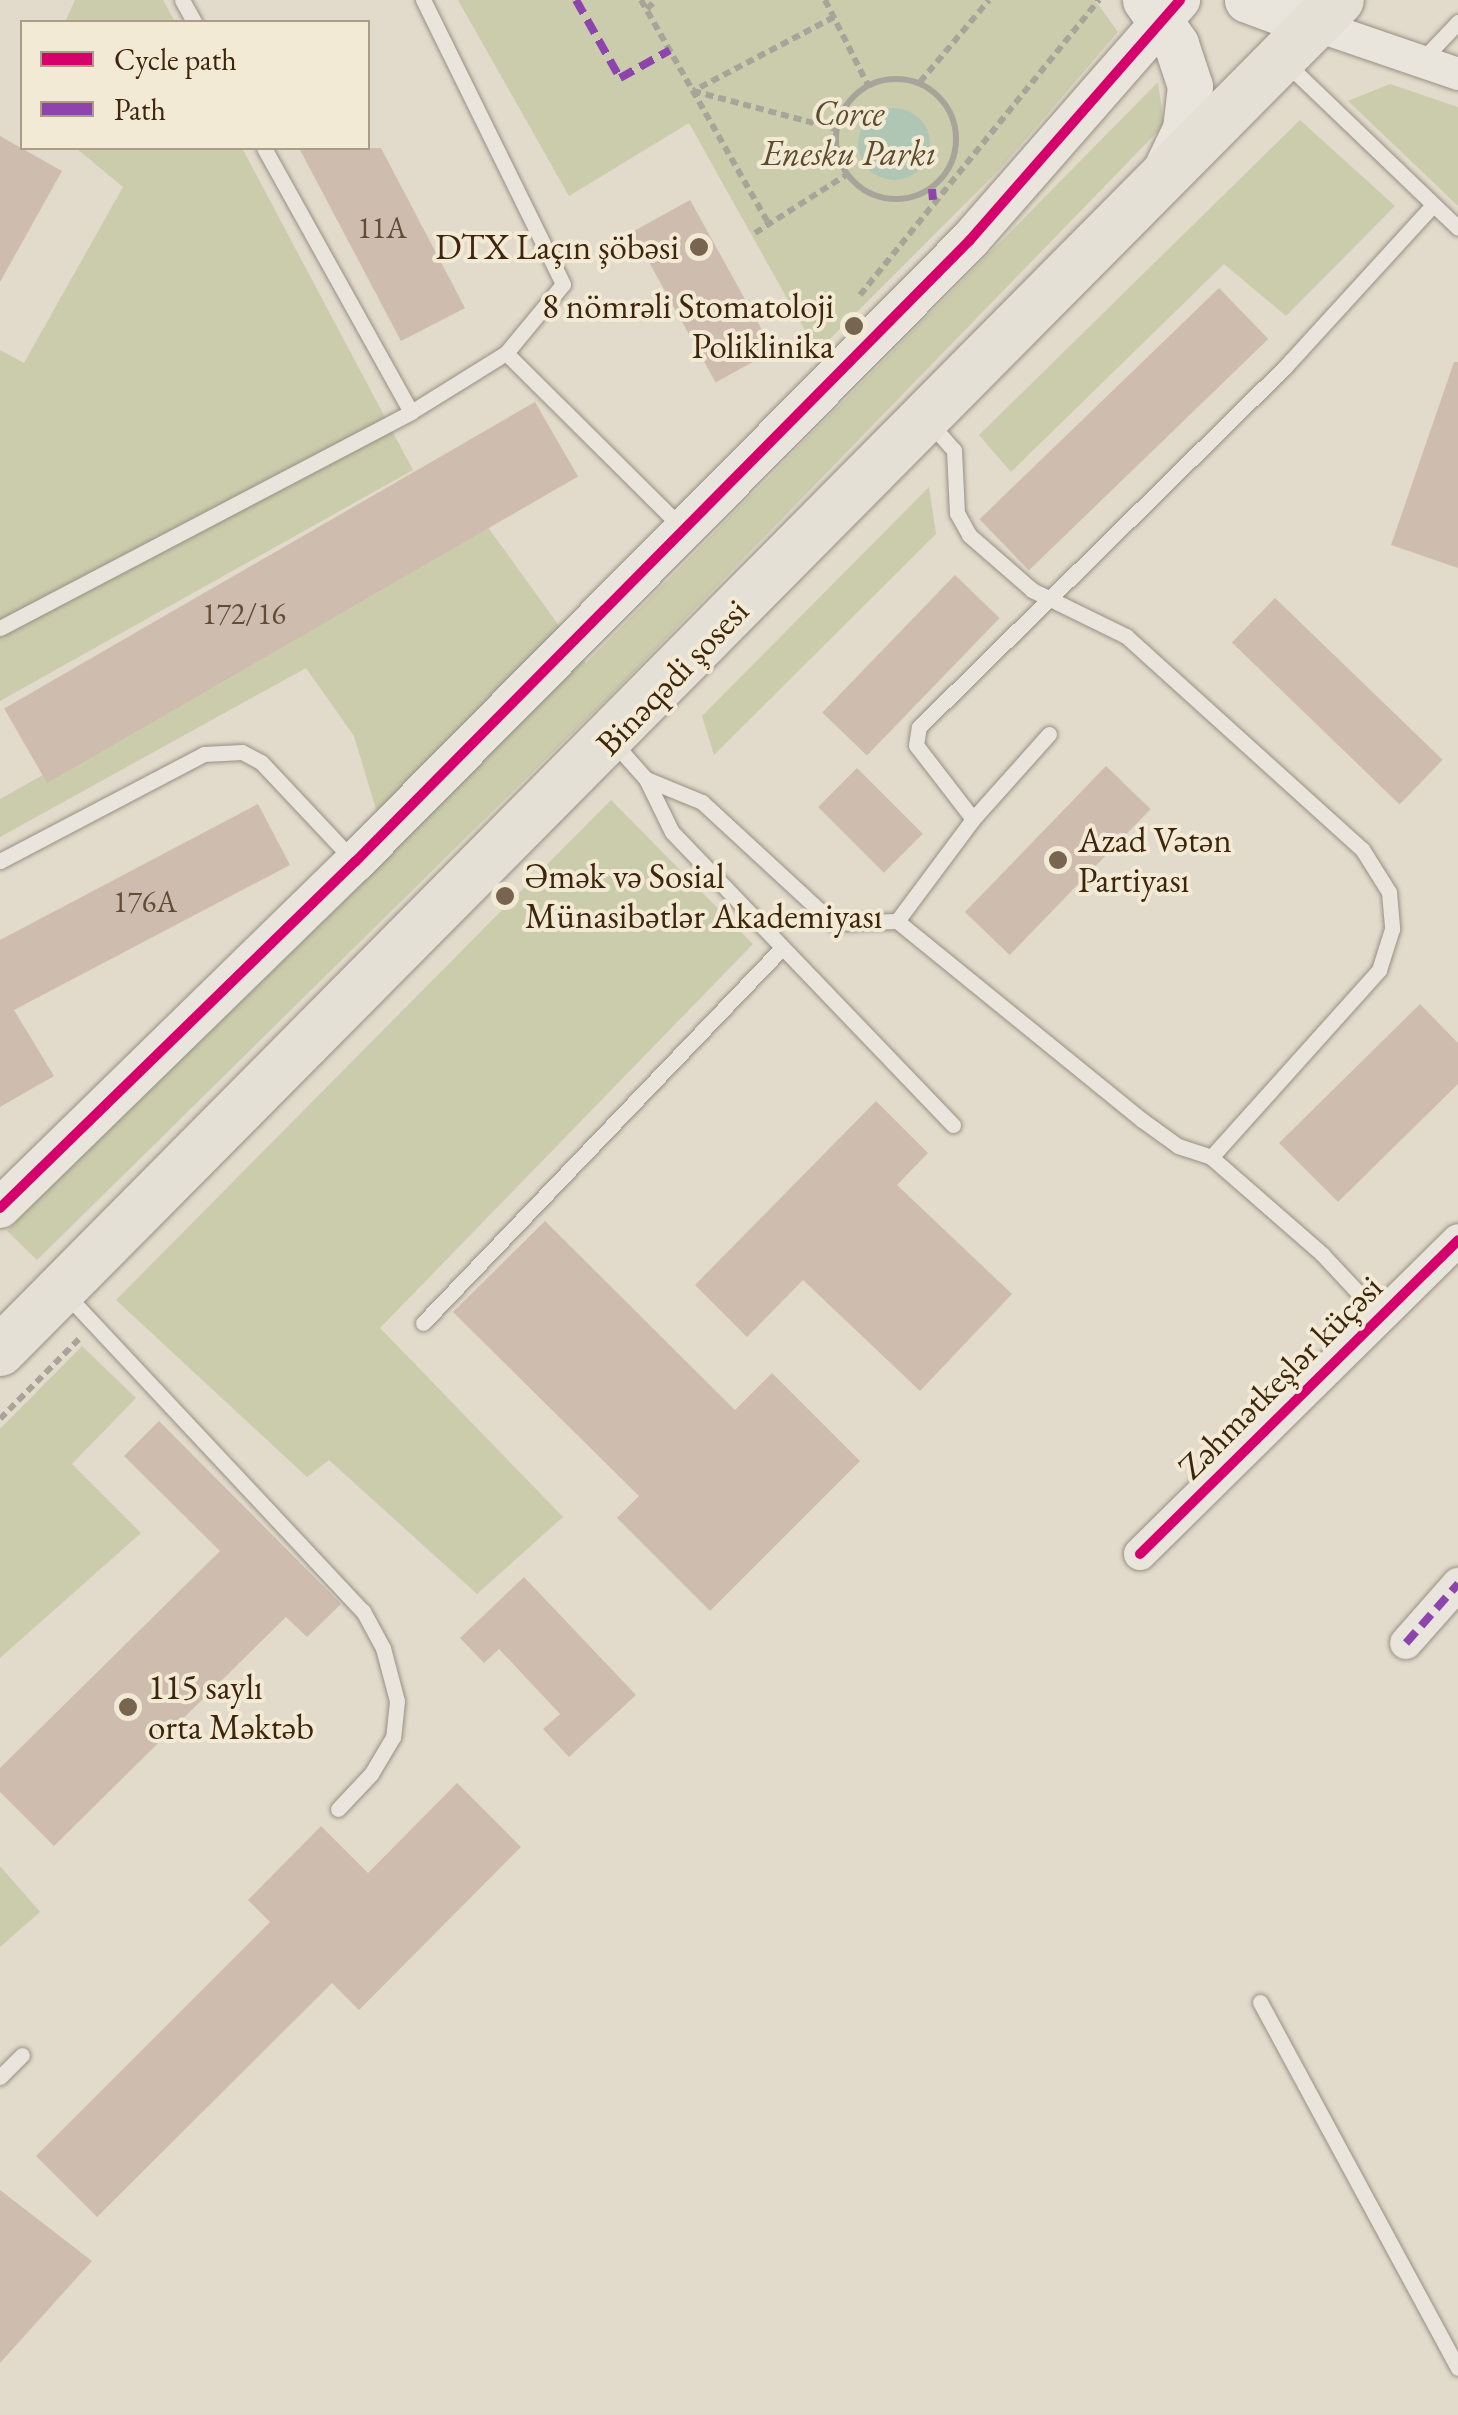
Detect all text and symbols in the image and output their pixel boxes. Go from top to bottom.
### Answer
legend [20,20,370,150]
text: Cycle path [114,40,237,79]
text: Path [114,90,166,129]
park label: Corce Enesku Parkı [762,92,936,174]
house number: 11A [357,210,407,246]
place label: DTX Laçın şöbəsi [435,226,679,268]
marker: DTX Laçın şöbəsi [688,236,710,258]
place label: 8 nömrəli Stomatoloji Poliklinika [542,285,834,367]
marker: 8 nömrəli Stomatoloji Poliklinika [843,315,865,337]
street label: Binəqədi şosesi [587,590,757,764]
house number: 172/16 [202,596,286,632]
place label: Azad Vətən Partiyası [1078,819,1232,901]
marker: Azad Vətən Partiyası [1047,849,1069,871]
place label: Əmək və Sosial Münasibətlər Akademiyası [525,855,882,937]
house number: 176A [113,884,177,920]
marker: Əmək və Sosial Münasibətlər Akademiyası [494,885,516,907]
street label: Zəhmətkeşlər küçəsi [1169,1266,1391,1488]
place label: 115 saylı orta Məktəb [148,1666,314,1748]
marker: 115 saylı orta Məktəb [117,1696,139,1718]

